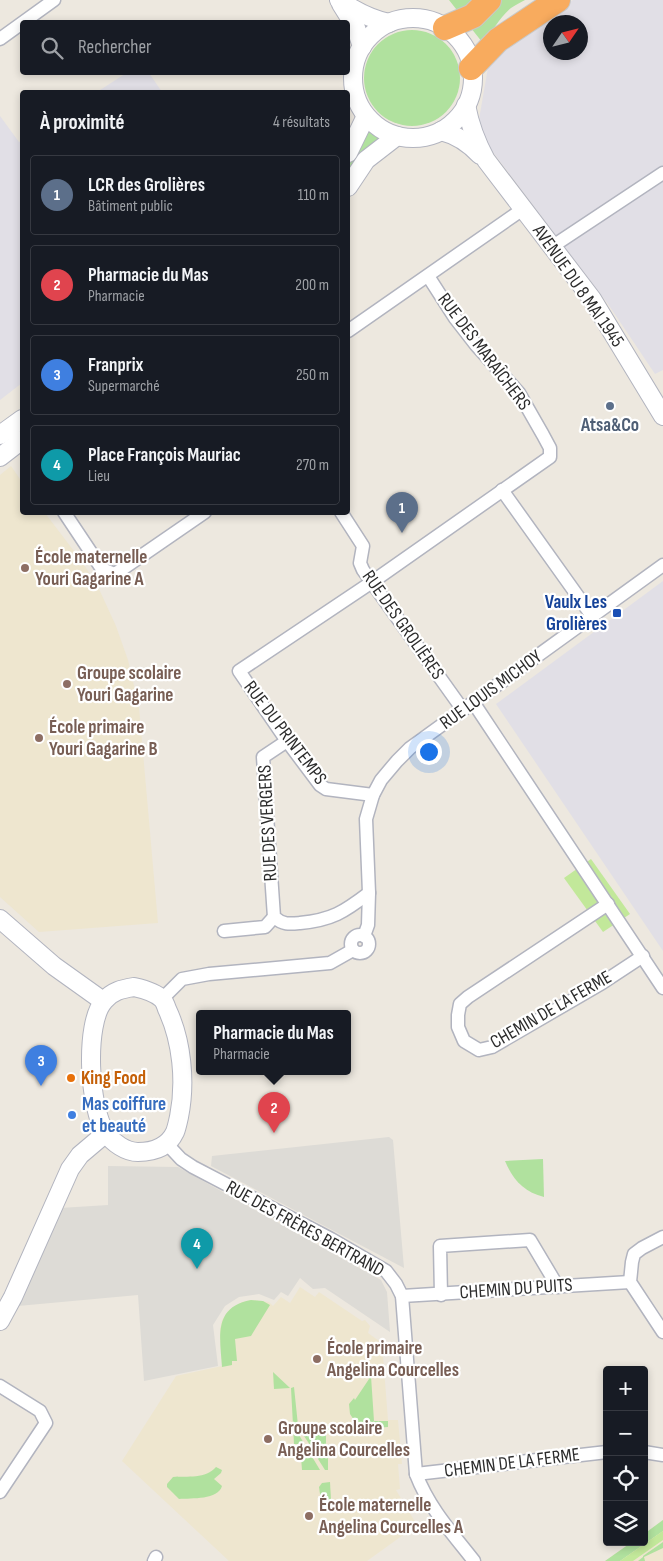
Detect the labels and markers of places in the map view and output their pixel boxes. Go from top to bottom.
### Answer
marker: Atsa&Co [604,400,616,412]
place label: Atsa&Co [580,414,639,437]
pin: 1 [386,492,418,533]
place label: École maternelle Youri Gagarine A [35,546,147,591]
marker: École maternelle Youri Gagarine A [19,562,31,574]
place label: Vaulx Les Grolières [545,591,607,636]
marker: Vaulx Les Grolières [611,607,623,619]
place label: Groupe scolaire Youri Gagarine [77,662,181,707]
marker: Groupe scolaire Youri Gagarine [61,678,73,690]
place label: École primaire Youri Gagarine B [49,716,157,761]
marker: École primaire Youri Gagarine B [33,732,45,744]
pin: 3 [25,1045,57,1086]
place label: King Food [81,1067,146,1090]
marker: King Food [65,1072,77,1084]
pin: 2 [258,1092,290,1133]
place label: Mas coiffure et beauté [82,1093,166,1138]
marker: Mas coiffure et beauté [66,1109,78,1121]
pin: 4 [181,1228,213,1269]
place label: École primaire Angelina Courcelles [326,1337,459,1382]
marker: École primaire Angelina Courcelles [311,1353,323,1365]
place label: Groupe scolaire Angelina Courcelles [277,1417,410,1462]
marker: Groupe scolaire Angelina Courcelles [262,1433,274,1445]
place label: École maternelle Angelina Courcelles A [318,1494,464,1539]
marker: École maternelle Angelina Courcelles A [303,1510,315,1522]

